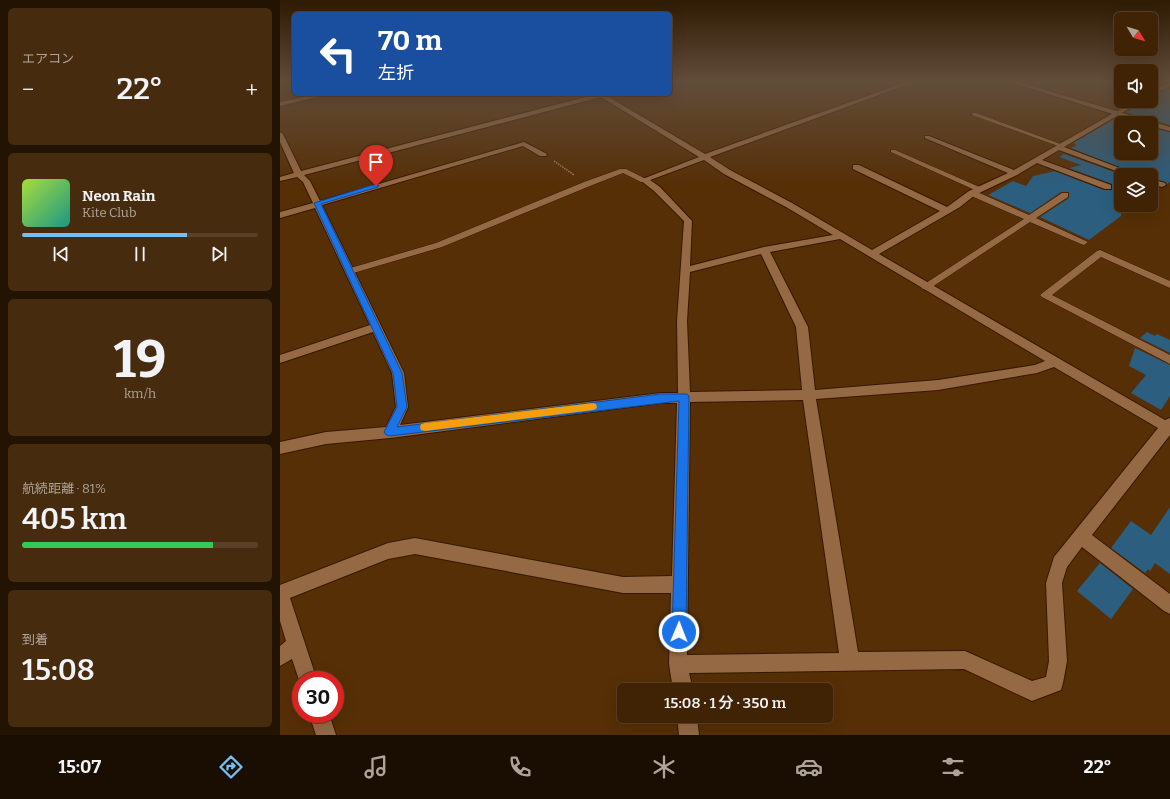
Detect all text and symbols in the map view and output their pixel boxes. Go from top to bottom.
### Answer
north arrow [1114,12,1158,56]
map controls [1114,12,1158,212]
text: 70 m [378,24,442,57]
icon: left [312,28,364,80]
text: エアコン [22,51,74,66]
text: 左折 [378,62,414,84]
button: sound [1114,64,1158,108]
text: 22° [116,71,163,107]
text: − [22,76,34,103]
text: + [245,76,258,103]
button: search [1114,116,1158,160]
pin [359,145,393,186]
icon: arrive [365,151,387,173]
button: layers [1114,168,1158,212]
text: Neon Rain [82,187,155,205]
text: Kite Club [82,205,136,220]
icon: previous [50,243,72,265]
icon: pause [129,243,151,265]
icon: next [208,243,230,265]
text: 19 [113,328,167,391]
text: km/h [124,386,156,401]
text: 航続距離 · 81% [22,481,106,496]
text: 405 km [22,501,127,537]
position arrow [658,611,700,653]
text: 到着 [22,632,48,647]
text: 15:08 [22,652,95,688]
speed limit sign: 30 [292,671,344,723]
text: 15:08 · 1 分 · 350 m [664,694,786,712]
icon: directions [217,753,245,781]
icon: music [362,753,390,781]
icon: phone [506,753,534,781]
icon: climate [650,753,678,781]
icon: car [795,753,823,781]
icon: filters [939,753,967,781]
text: 15:07 [58,756,101,778]
text: 22° [1084,756,1112,778]

